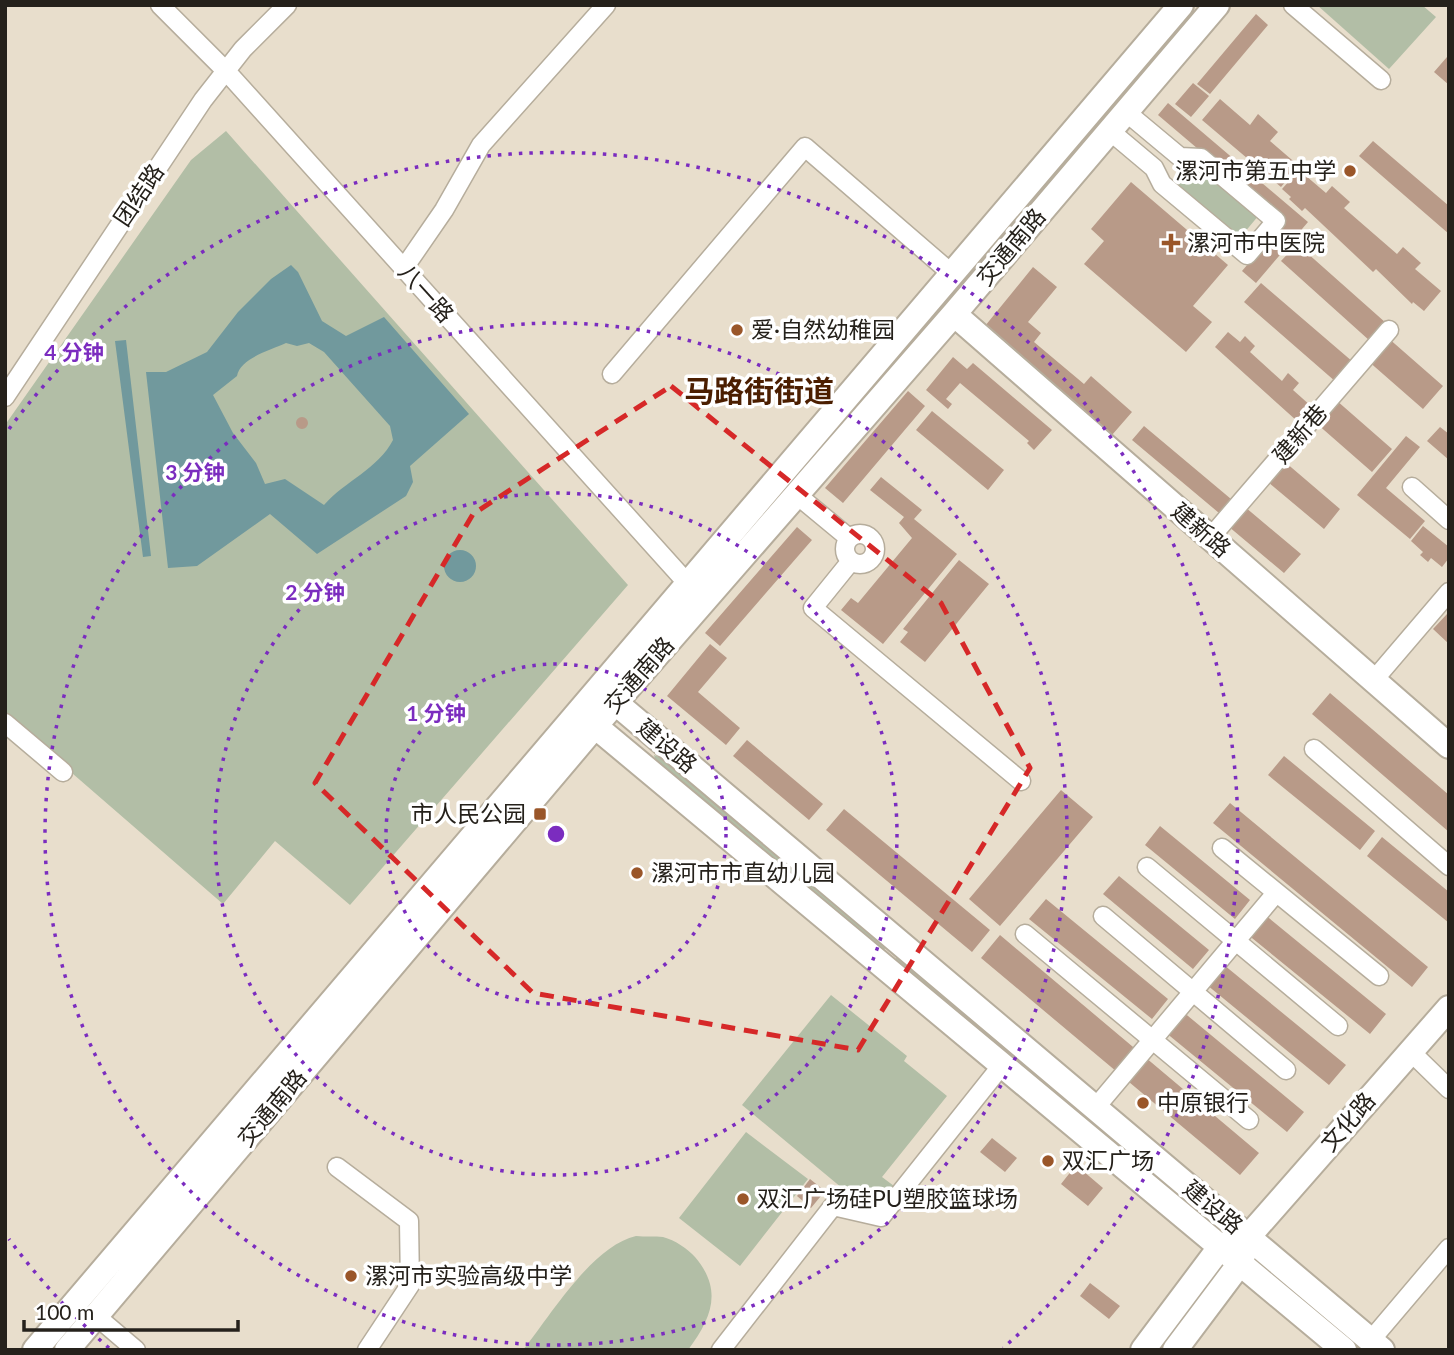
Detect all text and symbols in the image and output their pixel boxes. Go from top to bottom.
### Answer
place label: 漯河市第五中学 [1175,156,1336,184]
street label: 团结路 [107,158,169,231]
marker: 漯河市第五中学 [1342,163,1358,179]
street label: 交通南路 [970,202,1051,291]
place label: 漯河市中医院 [1187,228,1325,256]
marker: 漯河市中医院 [1161,233,1181,253]
street label: 八一路 [393,257,460,327]
place label: 爱·自然幼稚园 [751,315,895,343]
marker: 爱·自然幼稚园 [729,322,745,338]
text: 4 分钟 [44,339,104,364]
district label: 马路街街道 [684,372,834,408]
street label: 建新巷 [1266,398,1332,469]
text: 3 分钟 [165,459,225,484]
street label: 建新路 [1166,496,1237,562]
text: 2 分钟 [285,579,345,604]
street label: 交通南路 [598,630,679,718]
text: 1 分钟 [406,700,466,725]
street label: 建设路 [632,712,703,778]
place label: 市人民公园 [411,799,526,827]
marker: 市人民公园 [532,806,548,822]
centre of rings [544,822,568,846]
place label: 漯河市市直幼儿园 [651,858,835,886]
marker: 漯河市市直幼儿园 [629,865,645,881]
street label: 交通南路 [231,1063,312,1152]
street label: 文化路 [1314,1086,1380,1157]
place label: 中原银行 [1157,1088,1249,1116]
marker: 中原银行 [1135,1095,1151,1111]
place label: 双汇广场 [1062,1146,1154,1174]
marker: 双汇广场 [1040,1153,1056,1169]
street label: 建设路 [1178,1173,1249,1239]
place label: 双汇广场硅PU塑胶篮球场 [757,1184,1018,1212]
marker: 双汇广场硅PU塑胶篮球场 [735,1191,751,1207]
place label: 漯河市实验高级中学 [365,1261,572,1289]
marker: 漯河市实验高级中学 [343,1268,359,1284]
scale bar [24,1288,238,1332]
text: 100 m [35,1299,94,1324]

